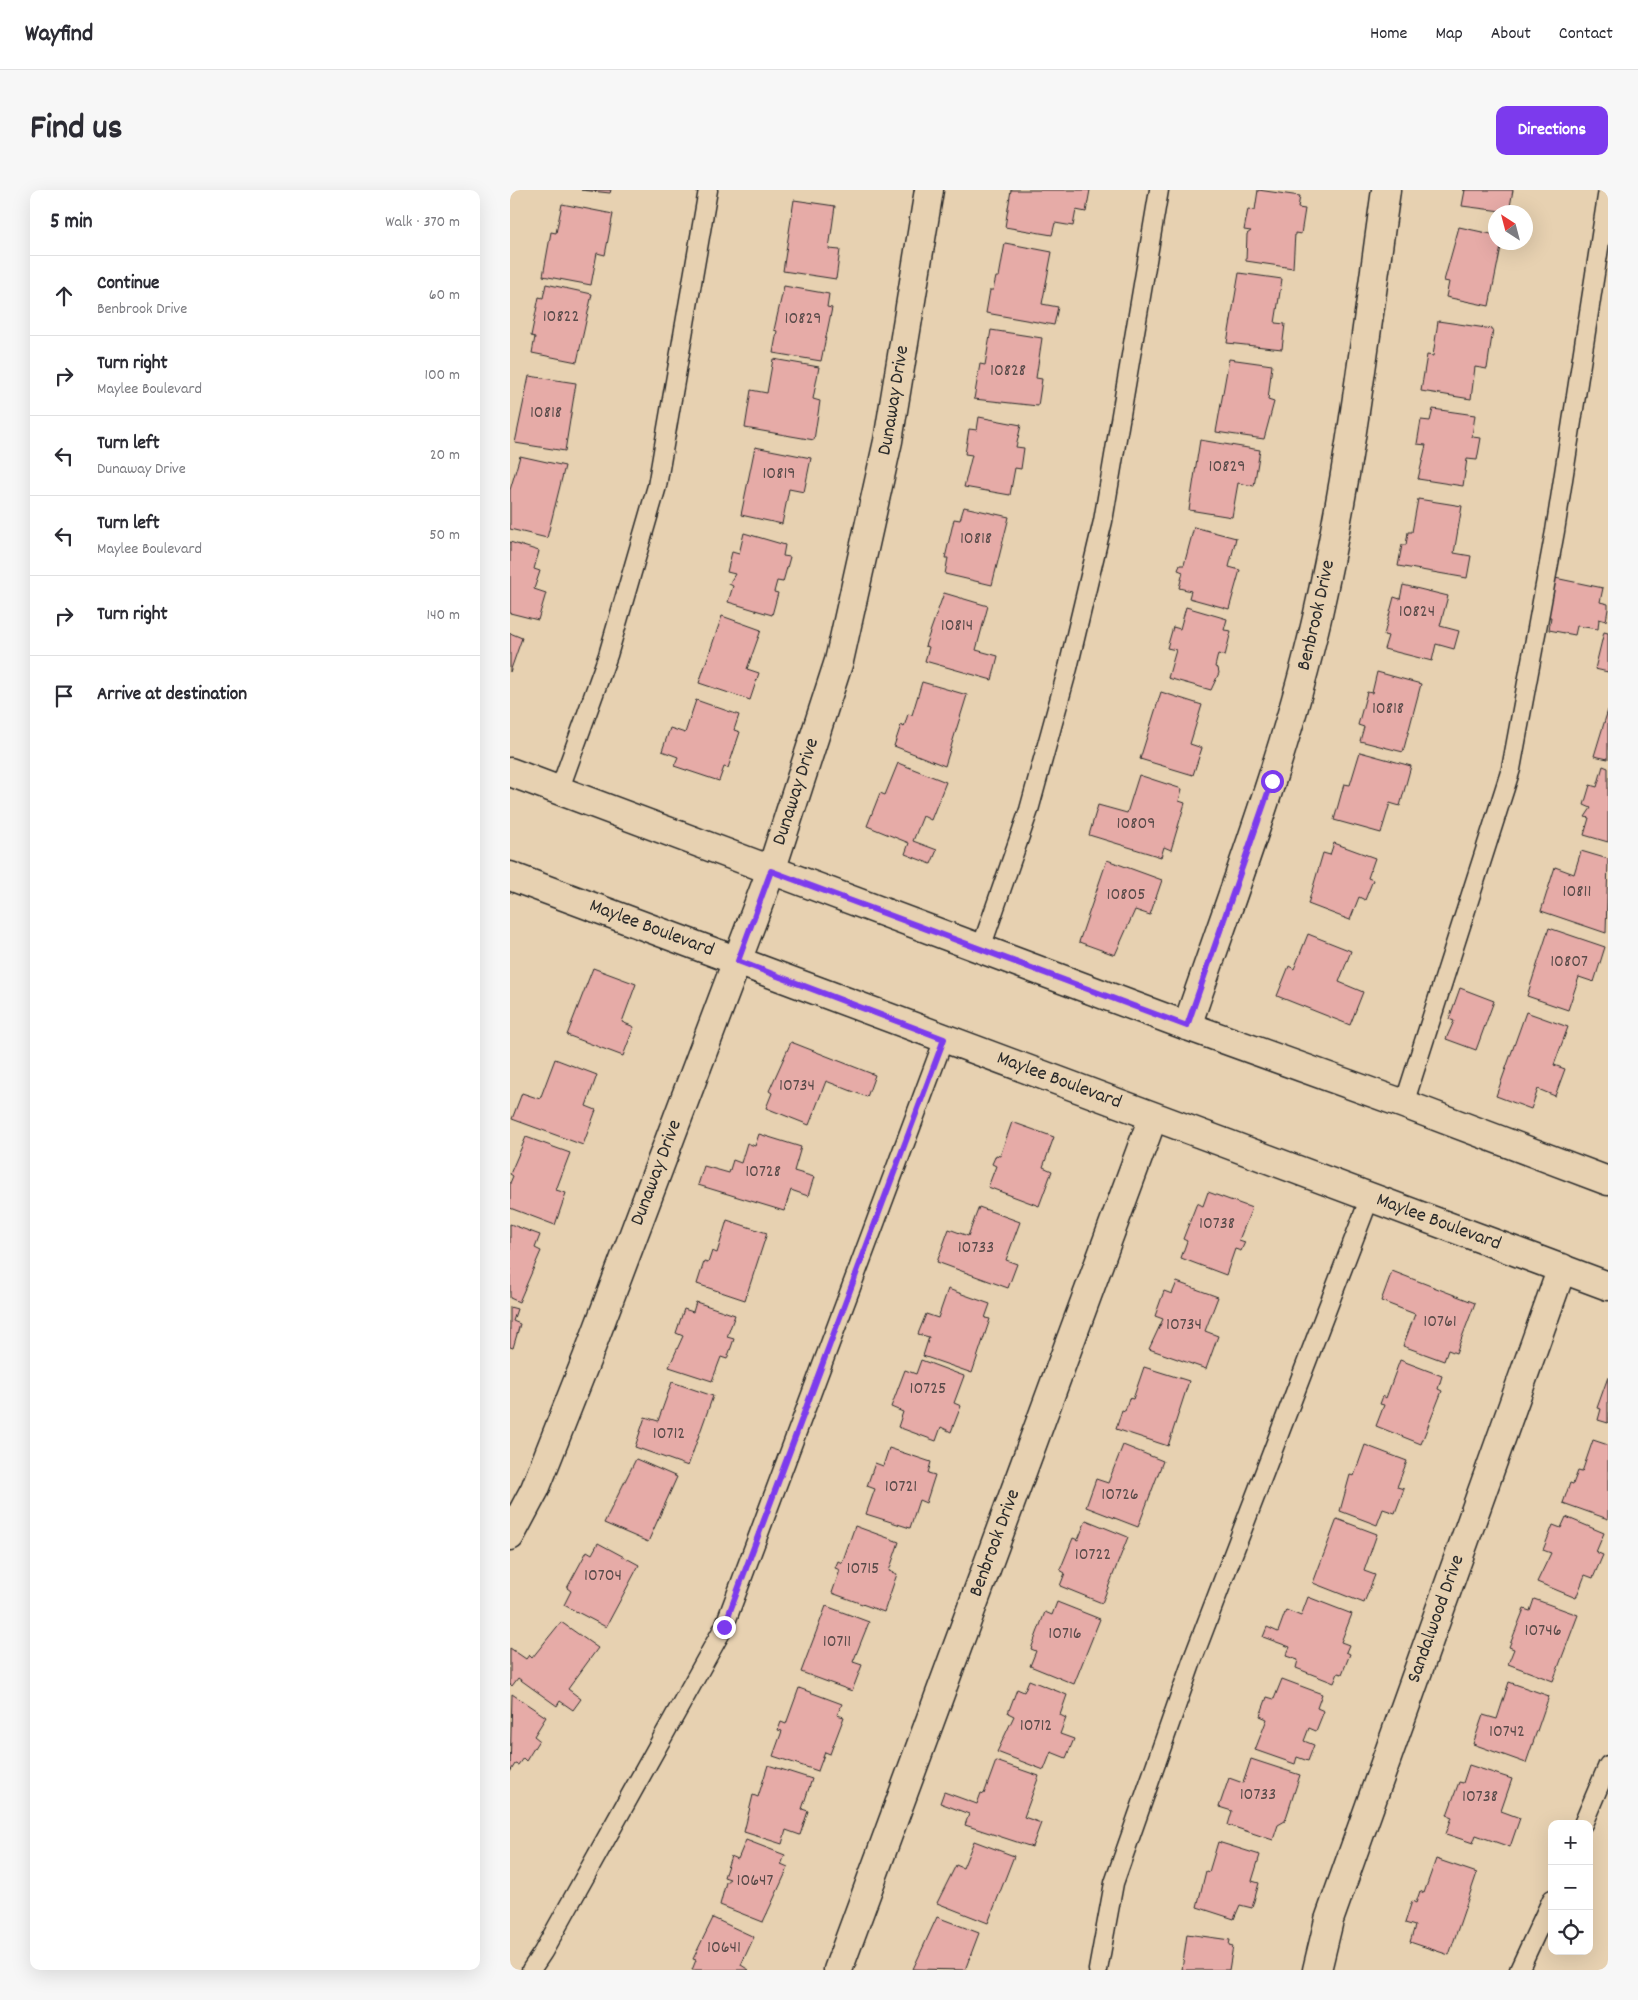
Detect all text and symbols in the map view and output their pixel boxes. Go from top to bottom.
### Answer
text: Wayfind [25,18,93,52]
text: Home [1370,22,1407,47]
text: Map [1435,22,1463,47]
text: About [1491,22,1531,47]
text: Contact [1559,22,1613,47]
text: Find us [30,105,122,155]
button: Directions [1496,106,1608,155]
north arrow [1488,205,1533,250]
text: 5 min [50,208,93,238]
text: Walk · 370 m [385,211,460,234]
text: Continue [97,271,159,298]
icon: ahead [50,282,78,310]
text: 60 m [429,284,460,307]
text: Benbrook Drive [97,298,187,321]
house number: 10822 [543,305,579,330]
house number: 10829 [784,307,822,332]
street label: Dunaway Drive [871,343,917,458]
text: Turn right [97,351,168,378]
house number: 10828 [990,359,1026,384]
icon: right [50,362,78,390]
text: 100 m [424,364,460,387]
text: Maylee Boulevard [97,378,202,401]
house number: 10818 [530,401,562,426]
text: Turn left [97,431,160,458]
icon: left [50,442,78,470]
text: 20 m [430,444,460,467]
house number: 10829 [1208,455,1246,480]
text: Dunaway Drive [97,458,186,481]
house number: 10819 [762,462,796,487]
text: Turn left [97,511,160,538]
icon: left [50,522,78,550]
text: 50 m [429,524,460,547]
house number: 10818 [960,527,992,552]
text: Maylee Boulevard [97,538,202,561]
street label: Benbrook Drive [1290,557,1343,674]
house number: 10824 [1399,600,1435,625]
icon: right [50,602,78,630]
text: Turn right [97,602,168,629]
text: 140 m [426,604,460,627]
house number: 10814 [941,614,973,639]
icon: arrive [50,682,78,710]
text: Arrive at destination [97,682,247,709]
house number: 10818 [1372,697,1404,722]
street label: Dunaway Drive [766,734,827,849]
route start [1261,770,1284,793]
house number: 10809 [1116,812,1156,837]
house number: 10811 [1563,880,1591,905]
house number: 10805 [1106,883,1146,908]
street label: Maylee Boulevard [585,893,718,965]
house number: 10807 [1550,950,1588,975]
street label: Maylee Boulevard [993,1045,1125,1117]
house number: 10734 [779,1074,815,1099]
street label: Dunaway Drive [624,1116,690,1230]
house number: 10728 [745,1160,781,1185]
street label: Maylee Boulevard [1372,1187,1505,1259]
house number: 10738 [1199,1212,1235,1237]
house number: 10733 [958,1236,994,1261]
house number: 10761 [1423,1310,1457,1335]
house number: 10734 [1166,1313,1202,1338]
house number: 10725 [910,1377,946,1402]
house number: 10712 [653,1422,685,1447]
house number: 10721 [885,1475,917,1500]
house number: 10726 [1101,1483,1139,1508]
street label: Benbrook Drive [963,1485,1028,1601]
house number: 10722 [1075,1543,1111,1568]
street label: Sandalwood Drive [1401,1551,1472,1687]
house number: 10715 [847,1557,879,1582]
house number: 10704 [584,1564,622,1589]
route end [713,1616,736,1639]
house number: 10746 [1525,1619,1561,1644]
house number: 10716 [1048,1622,1082,1647]
house number: 10711 [823,1630,851,1655]
house number: 10712 [1020,1714,1052,1739]
house number: 10742 [1489,1720,1525,1745]
house number: 10733 [1240,1783,1276,1808]
house number: 10738 [1462,1785,1498,1810]
map controls [1548,1820,1593,1955]
button: + [1548,1820,1593,1865]
button: − [1548,1865,1593,1910]
house number: 10647 [737,1869,774,1894]
button: locate [1548,1910,1593,1955]
house number: 10641 [707,1936,741,1961]

